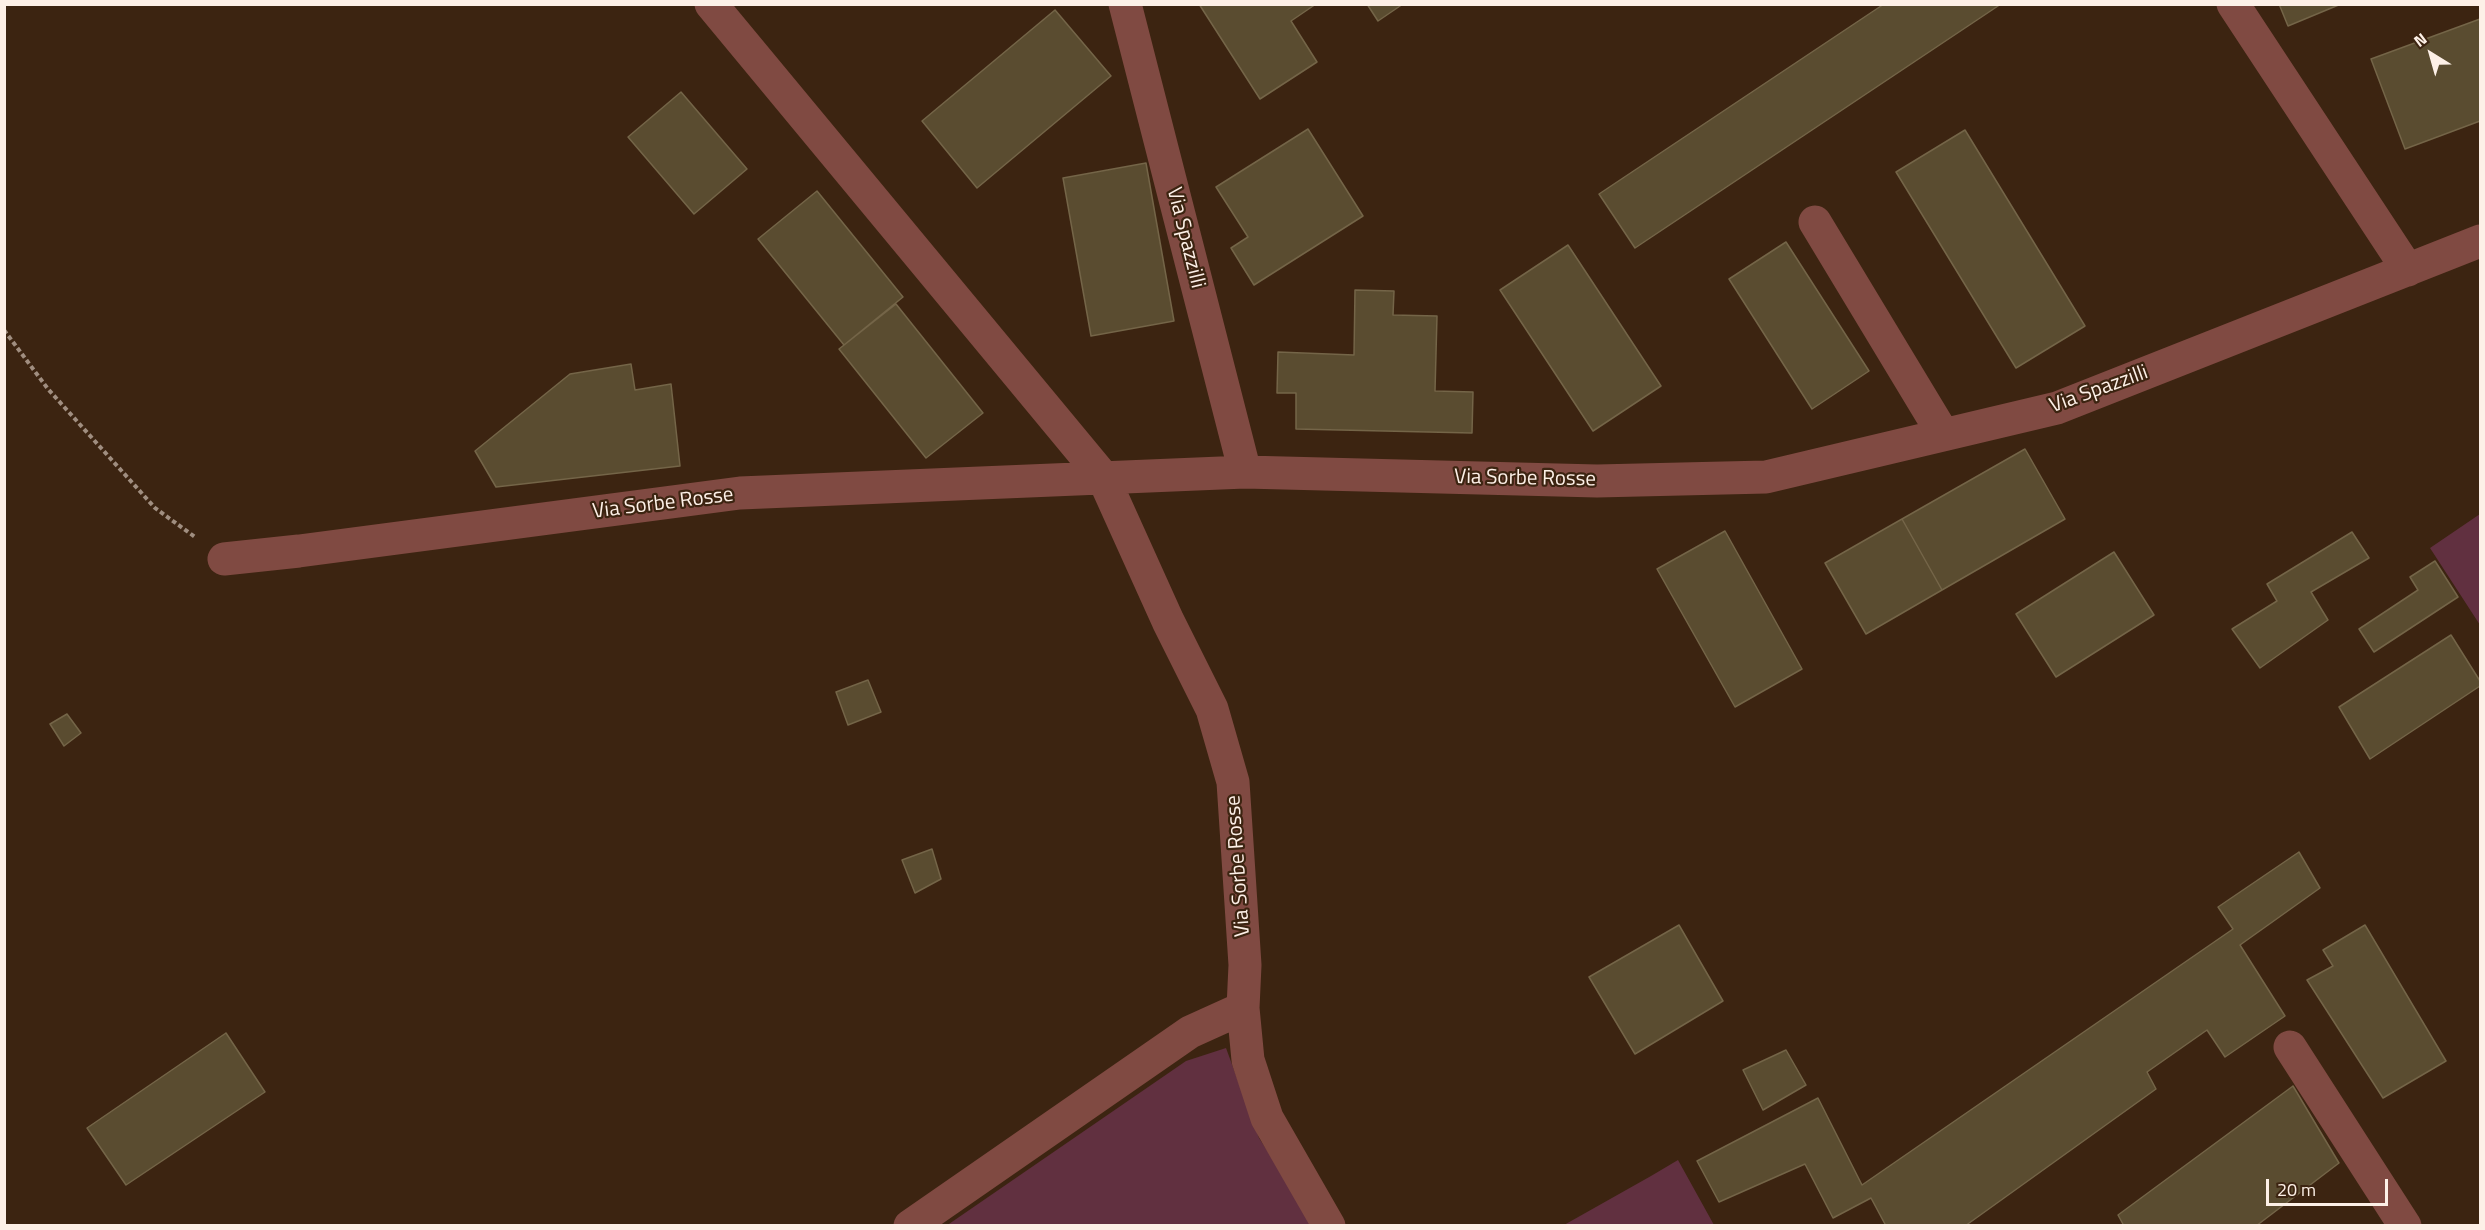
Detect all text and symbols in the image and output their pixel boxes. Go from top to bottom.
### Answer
north arrow [2401,24,2461,84]
text: N [2409,27,2432,53]
street label: Via Spazzilli [1160,185,1210,291]
street label: Via Spazzilli [2046,361,2152,419]
street label: Via Sorbe Rosse [1454,465,1596,493]
street label: Via Sorbe Rosse [591,483,735,525]
street label: Via Sorbe Rosse [1221,794,1257,938]
scale bar [2269,1167,2390,1205]
text: 20 m [2277,1176,2316,1203]

